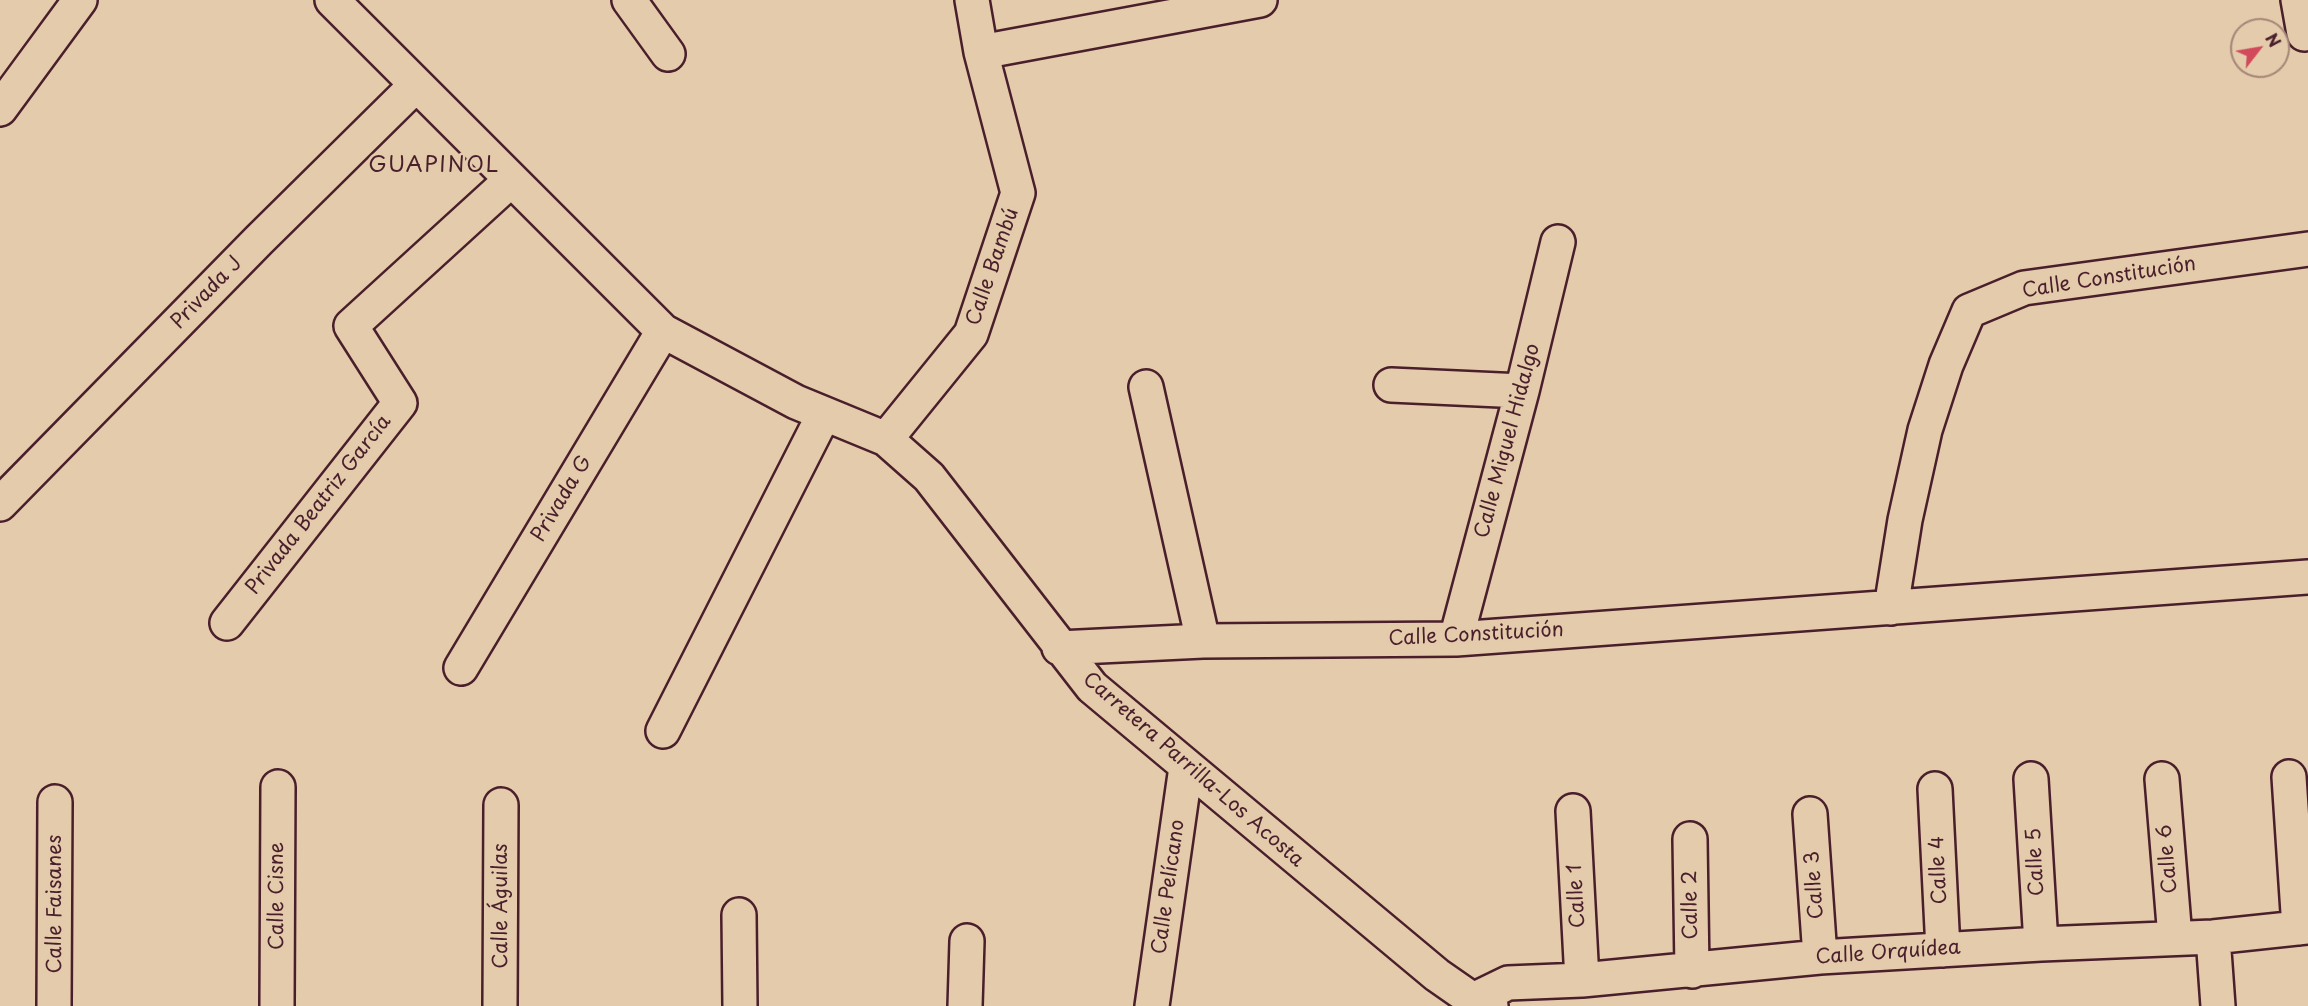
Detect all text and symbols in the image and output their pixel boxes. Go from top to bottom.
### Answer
north arrow [2230,18,2290,78]
text: N [2260,28,2287,51]
district label: GUAPINOL [369,153,499,179]
street label: Calle Bambú [962,205,1024,329]
street label: Privada J [167,252,247,334]
street label: Calle Constitución [2020,252,2198,304]
street label: Calle Miguel Hidalgo [1470,341,1546,541]
street label: Privada Beatriz García [241,410,397,600]
street label: Privada G [527,452,597,546]
street label: Calle Constitución [1388,618,1564,652]
street label: Carretera Parrilla-Los Acosta [1078,667,1308,873]
street label: Calle Pelícano [1148,818,1190,956]
street label: Calle 6 [2153,823,2183,895]
street label: Calle 5 [2022,827,2050,897]
street label: Calle Faisanes [43,835,67,973]
street label: Calle 4 [1925,835,1953,905]
street label: Calle Cisne [265,842,289,950]
street label: Calle Águilas [489,843,513,969]
street label: Calle 3 [1801,850,1829,920]
street label: Calle 1 [1563,863,1591,929]
street label: Calle 2 [1678,870,1704,940]
street label: Calle Orquídea [1815,936,1961,970]

